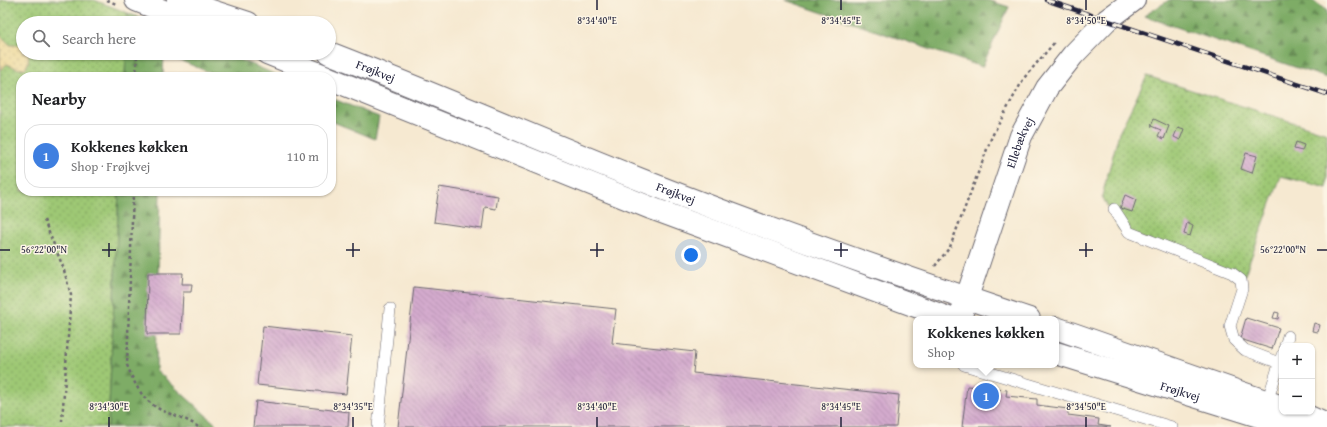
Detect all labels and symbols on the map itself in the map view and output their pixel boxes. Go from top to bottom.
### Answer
text: 8°34'40"E [577,13,617,28]
text: 8°34'45"E [821,13,861,28]
text: 8°34'50"E [1066,13,1106,28]
street label: Frøjkvej [354,55,398,86]
street label: Ellebækvej [1002,114,1038,170]
street label: Frøjkvej [654,178,698,208]
text: 56°22'00"N [21,242,67,257]
text: 56°22'00"N [1260,242,1306,257]
your location [681,245,701,265]
street label: Frøjkvej [1158,377,1202,405]
pin: 1 [973,381,999,411]
text: 8°34'30"E [89,399,129,414]
text: 8°34'35"E [333,399,373,414]
text: 8°34'40"E [577,399,617,414]
text: 8°34'45"E [821,399,861,414]
text: 8°34'50"E [1066,399,1106,414]

